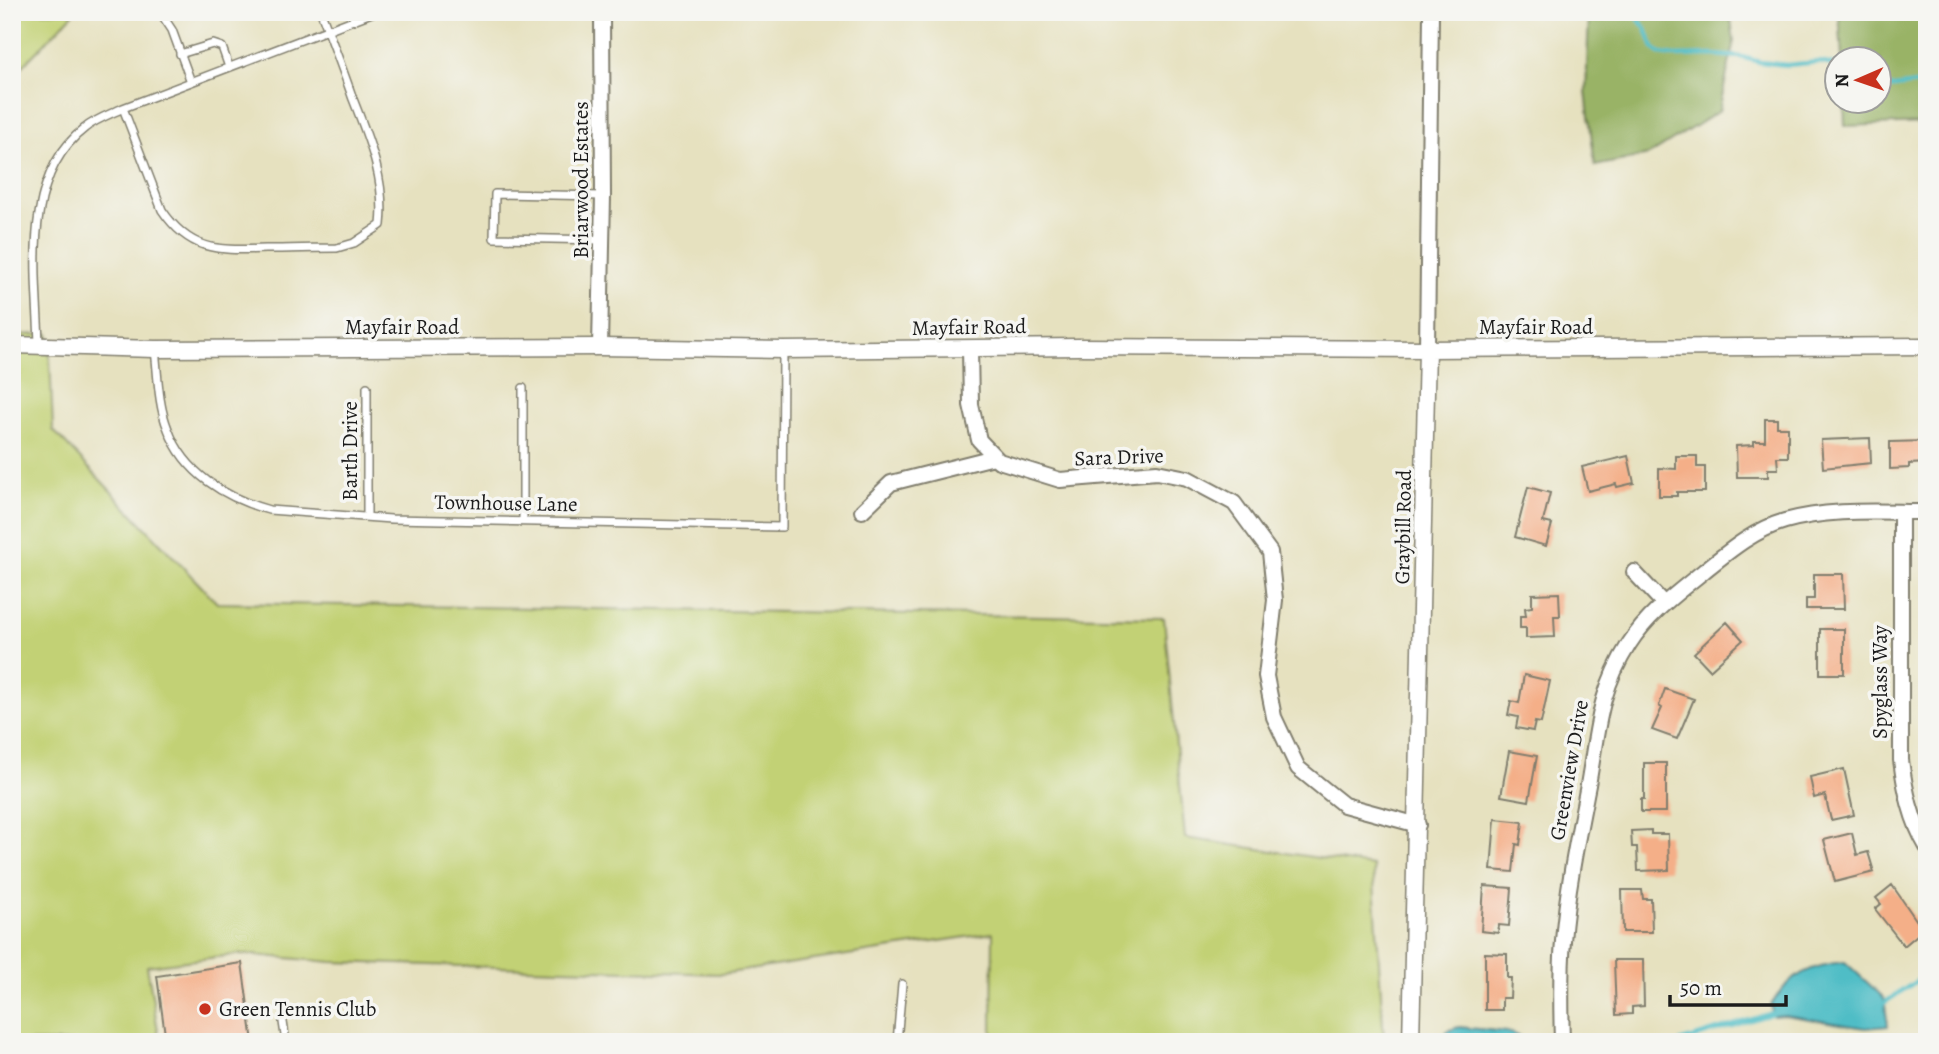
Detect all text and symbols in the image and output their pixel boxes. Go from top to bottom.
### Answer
north arrow [1824,46,1894,116]
text: N [1829,73,1855,88]
street label: Briarwood Estates [567,101,595,259]
street label: Mayfair Road [911,312,1027,342]
street label: Mayfair Road [345,313,460,341]
street label: Mayfair Road [1479,313,1594,341]
street label: Barth Drive [336,401,364,501]
street label: Sara Drive [1074,441,1164,473]
street label: Graybill Road [1388,469,1418,585]
street label: Townhouse Lane [434,488,578,518]
street label: Spyglass Way [1866,624,1894,739]
street label: Greenview Drive [1543,698,1595,842]
scale bar [1670,963,1785,1007]
text: 50 m [1680,974,1722,1002]
place label: Green Tennis Club [219,995,376,1023]
marker: Green Tennis Club [197,1001,213,1017]

